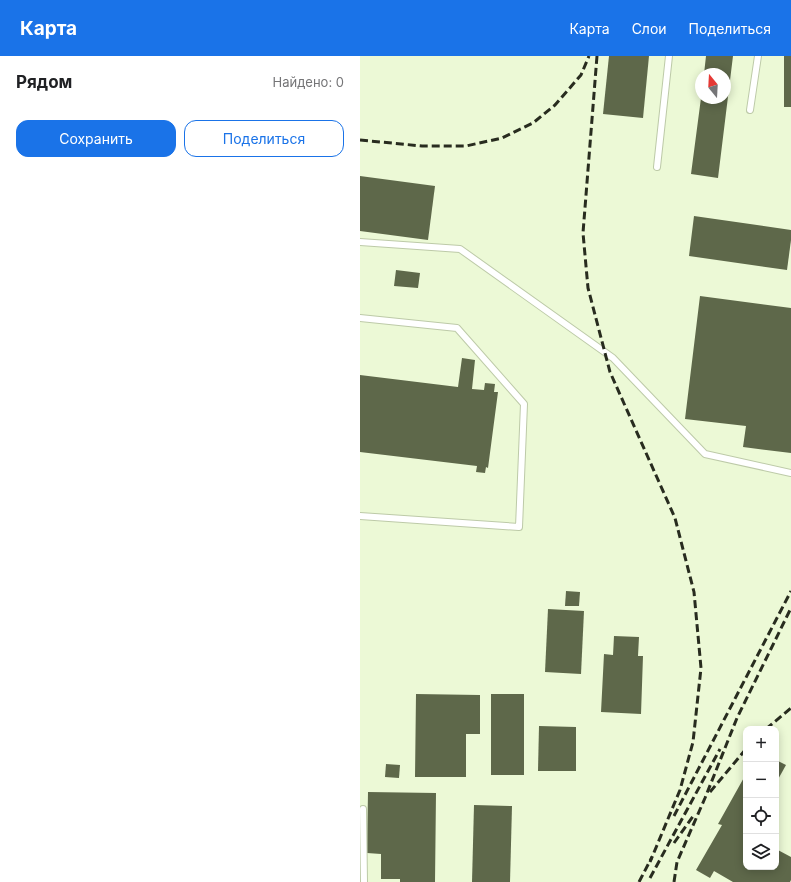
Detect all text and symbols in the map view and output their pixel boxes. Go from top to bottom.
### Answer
text: Карта [20,17,77,40]
text: Карта [569,20,610,37]
text: Слои [632,20,667,37]
text: Поделиться [689,20,771,37]
north arrow [695,68,731,104]
text: Рядом [16,72,72,92]
text: Найдено: 0 [273,74,344,90]
button: Сохранить [16,120,176,157]
button: Поделиться [184,120,344,157]
map controls [743,726,779,870]
button: + [743,726,779,762]
button: − [743,762,779,798]
button: locate [743,798,779,834]
button: layers [743,834,779,870]

